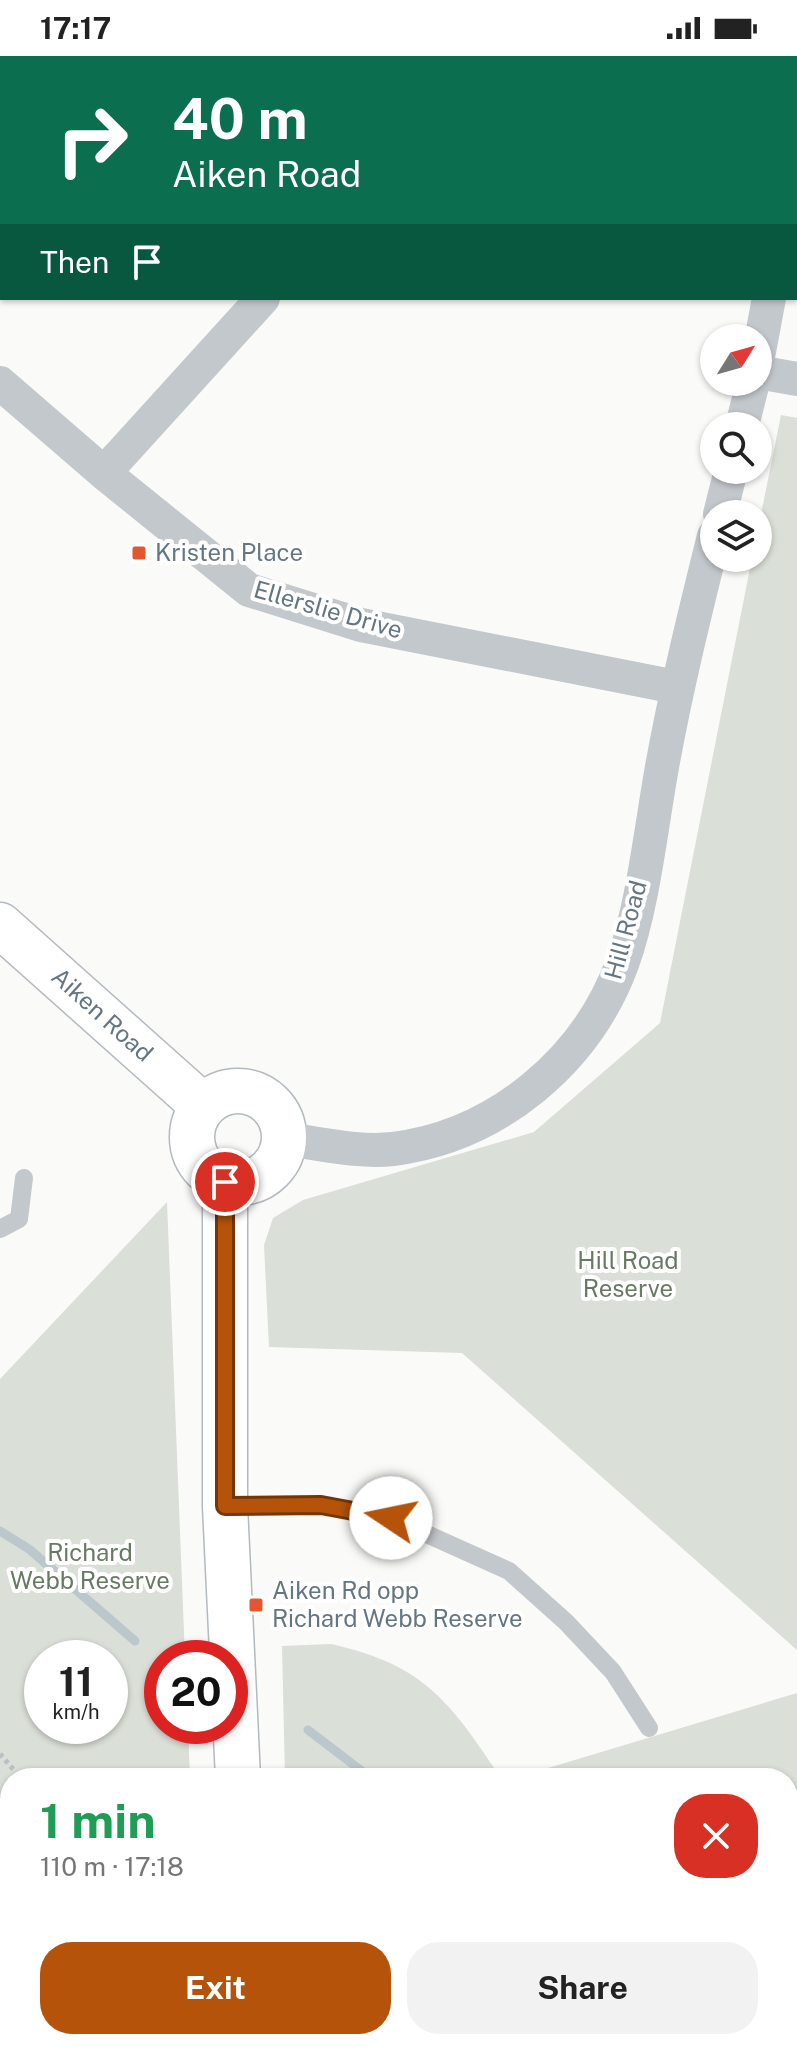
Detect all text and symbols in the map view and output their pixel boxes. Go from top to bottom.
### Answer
text: 17:17 [40,10,111,46]
text: 40 m [172,86,308,152]
icon: right [40,88,144,192]
text: Aiken Road [172,153,361,195]
icon: arrive [125,240,169,284]
text: Then [40,244,109,280]
north arrow [700,324,772,396]
map controls [700,324,772,572]
button: search [700,412,772,484]
button: layers [700,500,772,572]
place label: Kristen Place [155,538,303,566]
marker: Kristen Place [130,544,148,562]
street label: Ellerslie Drive [251,574,406,644]
street label: Hill Road [598,877,652,982]
street label: Aiken Road [46,962,159,1067]
pin [191,1148,259,1216]
icon: arrive [203,1160,247,1204]
park label: Hill Road Reserve [577,1246,679,1302]
position arrow [349,1476,433,1560]
park label: Richard Webb Reserve [10,1538,170,1594]
place label: Aiken Rd opp Richard Webb Reserve [272,1576,523,1632]
marker: Aiken Rd opp Richard Webb Reserve [247,1596,265,1614]
speed limit sign: 20 [144,1640,248,1744]
text: 11 [59,1658,93,1705]
text: km/h [52,1700,100,1724]
text: 1 min [40,1792,156,1849]
button: close [674,1794,758,1878]
text: 110 m · 17:18 [40,1851,184,1882]
button: Exit [40,1942,391,2034]
button: Share [407,1942,758,2034]

